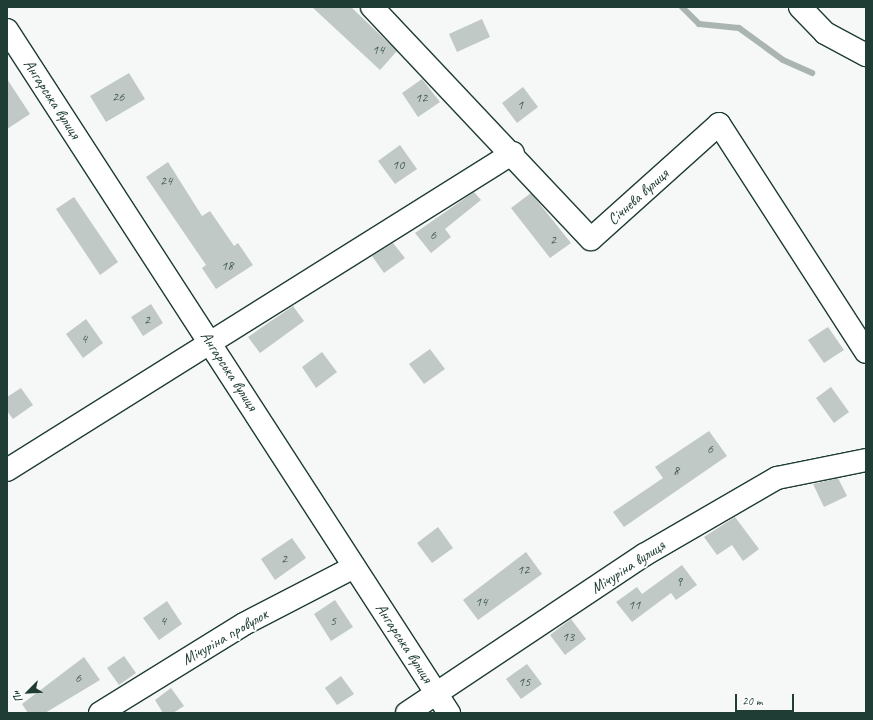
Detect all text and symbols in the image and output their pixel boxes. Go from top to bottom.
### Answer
house number: 14 [372,42,384,58]
street label: Ангарська вулиця [19,55,85,143]
house number: 26 [112,89,124,105]
house number: 12 [415,90,427,106]
house number: 1 [517,97,523,113]
house number: 10 [392,157,404,173]
street label: Січнева вулиця [603,164,673,230]
house number: 24 [160,173,172,189]
house number: 6 [430,227,436,243]
house number: 2 [550,232,556,248]
house number: 18 [221,258,233,274]
house number: 2 [144,312,150,328]
street label: Ангарська вулиця [196,327,262,415]
house number: 4 [81,331,87,347]
house number: 6 [707,441,713,457]
house number: 8 [673,463,679,479]
street label: Мічуріна вулиця [587,536,669,598]
house number: 2 [281,551,287,567]
house number: 12 [517,562,529,578]
house number: 9 [676,574,682,590]
house number: 14 [475,594,487,610]
house number: 11 [628,597,640,613]
street label: Ангарська вулиця [371,599,437,687]
street label: Мічуріна провулок [178,605,272,669]
house number: 4 [160,613,166,629]
house number: 5 [330,613,336,629]
house number: 13 [562,629,574,645]
house number: 6 [75,670,81,686]
north arrow [8,672,48,712]
house number: 15 [518,674,530,690]
scale bar [737,686,796,712]
text: Пн [8,689,26,705]
text: 20 m [742,693,762,709]

